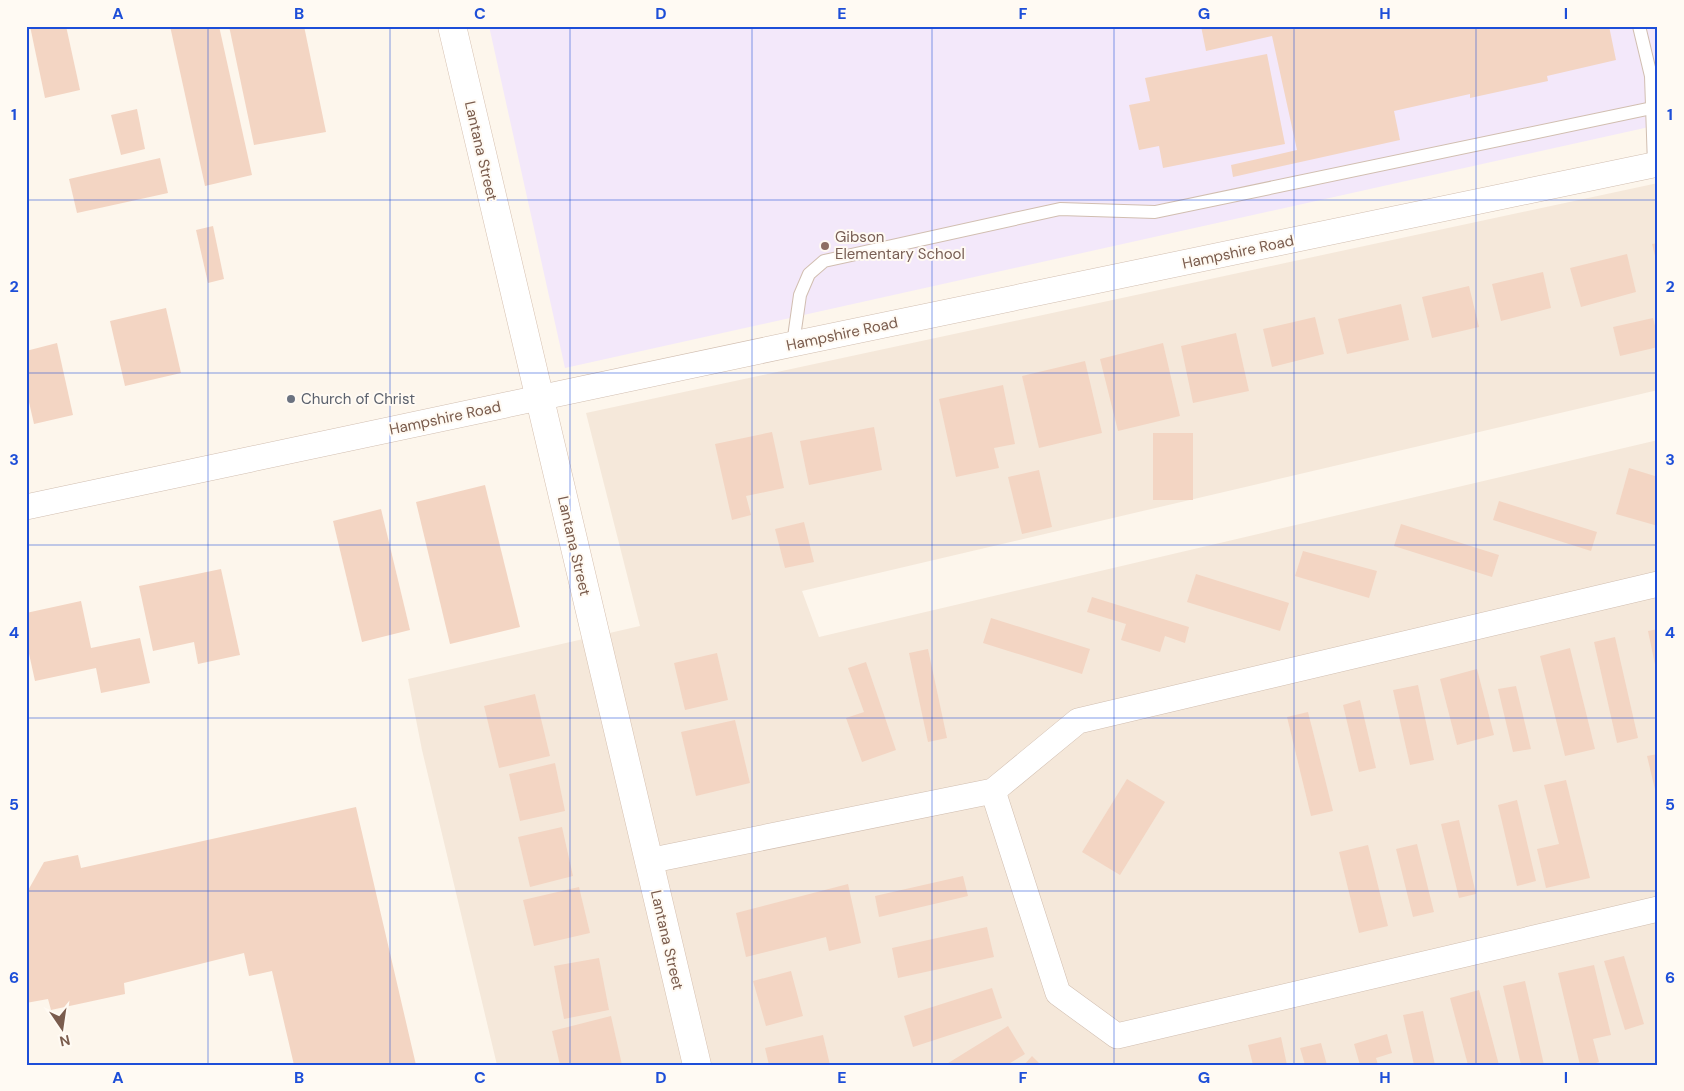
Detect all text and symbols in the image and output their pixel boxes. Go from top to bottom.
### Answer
text: A [112,3,124,24]
text: B [294,3,304,24]
text: C [474,3,486,24]
text: D [655,3,667,24]
text: E [837,3,847,24]
text: F [1019,3,1028,24]
text: G [1198,3,1210,24]
text: H [1379,3,1391,24]
text: I [1564,3,1568,24]
street label: Lantana Street [460,99,502,203]
text: 1 [11,104,17,125]
text: 1 [1667,104,1673,125]
place label: Gibson Elementary School [835,227,965,264]
street label: Hampshire Road [1180,230,1296,274]
marker: Gibson Elementary School [819,240,831,252]
text: 2 [9,276,19,297]
text: 2 [1665,276,1675,297]
street label: Hampshire Road [784,312,900,356]
place label: Church of Christ [301,389,415,409]
marker: Church of Christ [285,393,297,405]
street label: Hampshire Road [387,396,503,440]
text: 3 [9,449,19,470]
text: 3 [1665,449,1675,470]
street label: Lantana Street [553,494,595,598]
text: 4 [9,622,19,643]
text: 4 [1665,622,1675,643]
text: 5 [9,794,19,815]
text: 5 [1665,794,1675,815]
street label: Lantana Street [646,888,688,992]
text: 6 [9,967,19,988]
text: 6 [1665,967,1675,988]
north arrow [38,1004,88,1054]
text: N [58,1031,72,1051]
text: A [112,1067,124,1088]
text: B [294,1067,304,1088]
text: C [474,1067,486,1088]
text: D [655,1067,667,1088]
text: E [837,1067,847,1088]
text: F [1019,1067,1028,1088]
text: G [1198,1067,1210,1088]
text: H [1379,1067,1391,1088]
text: I [1564,1067,1568,1088]

